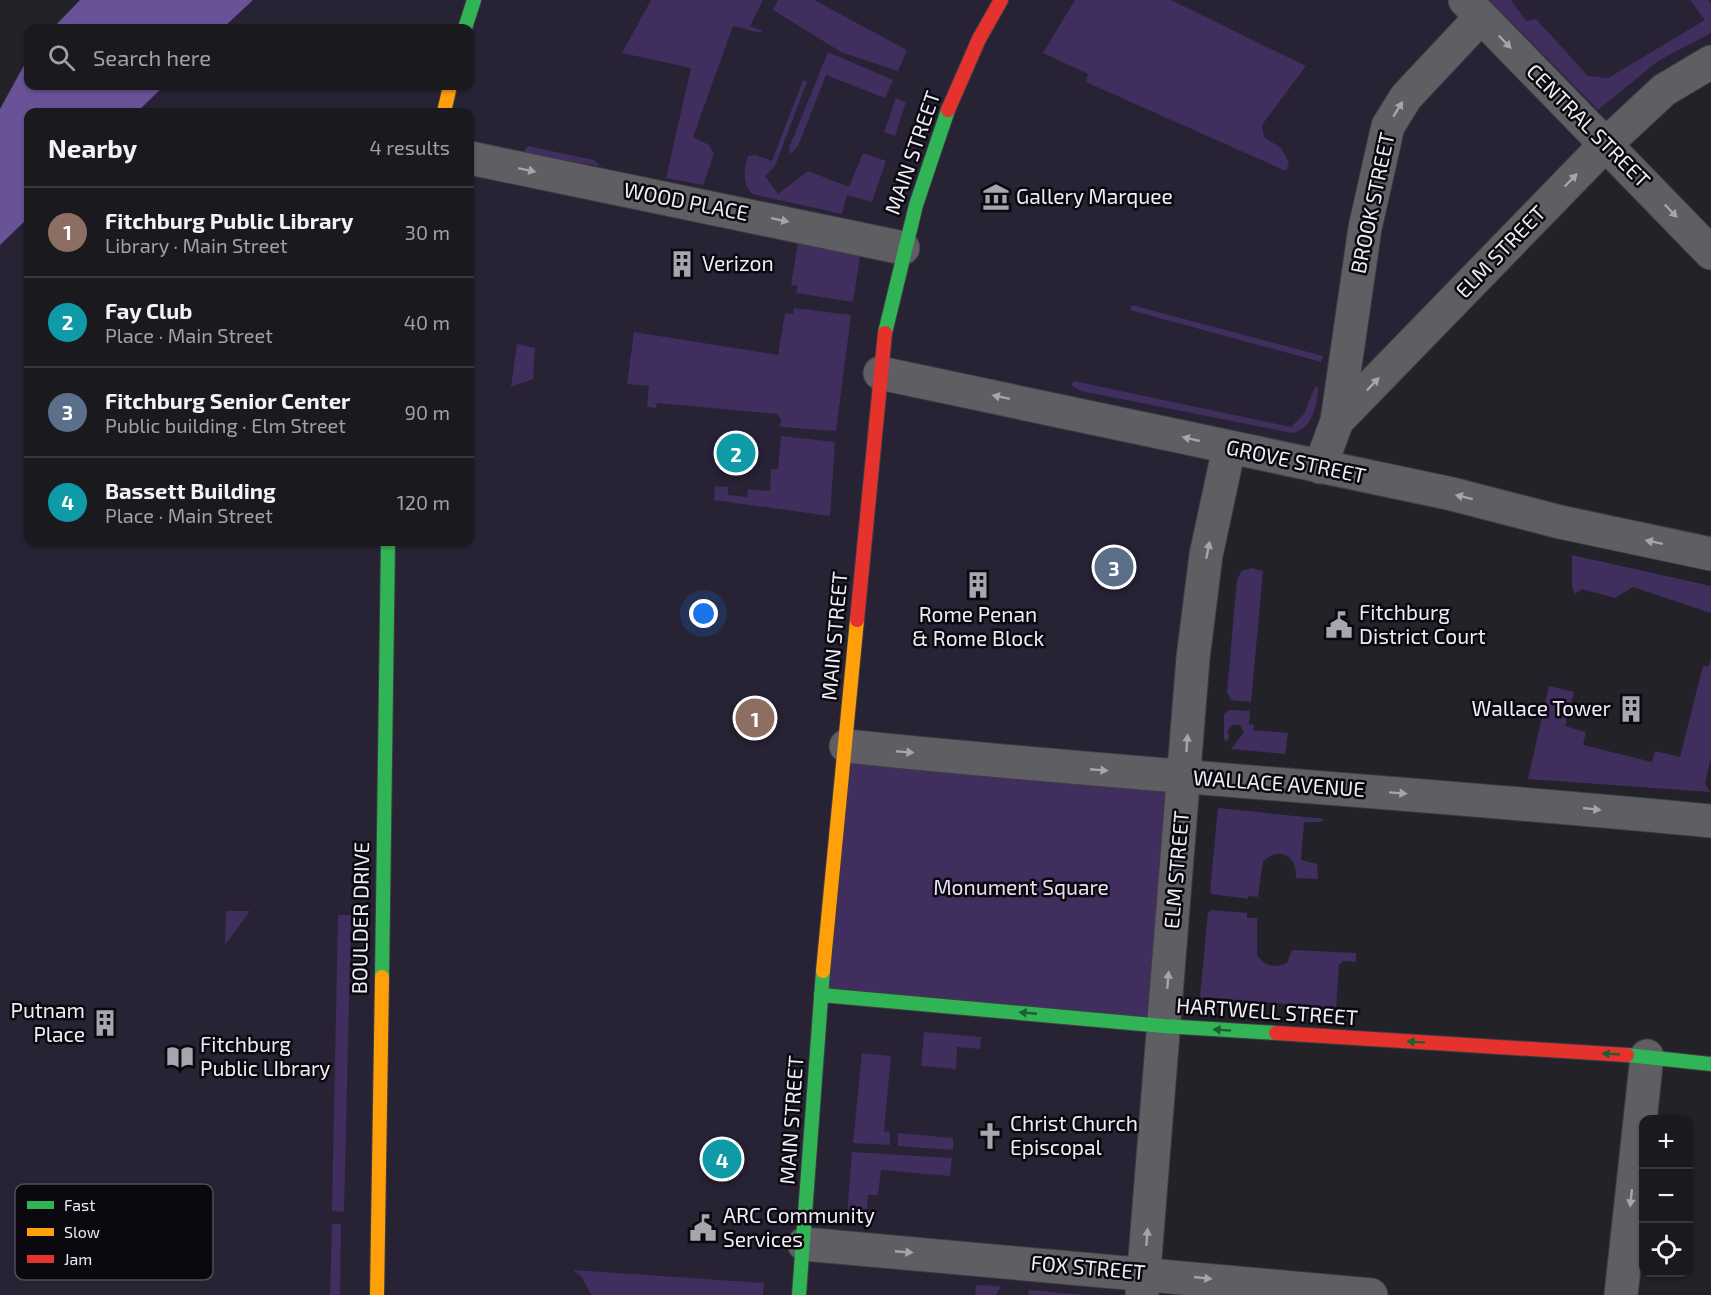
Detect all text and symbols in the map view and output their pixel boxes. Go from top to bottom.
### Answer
search box [24,24,474,90]
one-way arrow [1498,35,1512,50]
icon: search [45,41,78,74]
text: Search here [93,44,211,70]
street label: CENTRAL STREET [1522,58,1656,192]
street label: MAIN STREET [879,87,944,218]
one-way arrow [1393,101,1404,117]
street label: BROOK STREET [1344,130,1399,276]
text: Nearby [48,132,137,163]
text: 4 results [370,135,450,159]
one-way arrow [517,166,536,175]
one-way arrow [1564,172,1578,187]
street label: WOOD PLACE [622,176,751,225]
museum icon: Gallery Marquee [981,182,1011,212]
place label: Gallery Marquee [1016,183,1173,208]
street label: ELM STREET [1450,200,1550,302]
one-way arrow [1664,204,1678,219]
text: Fitchburg Public Library [105,207,353,233]
one-way arrow [770,216,789,226]
text: 1 [63,220,72,244]
text: 30 m [405,220,450,244]
text: Library · Main Street [105,233,288,257]
building icon: Verizon [667,249,697,279]
place label: Verizon [702,250,774,275]
text: Fay Club [105,297,192,323]
text: 2 [62,310,73,334]
text: 40 m [404,310,450,334]
text: Place · Main Street [105,323,273,347]
one-way arrow [1366,377,1380,392]
text: Fitchburg Senior Center [105,387,350,413]
one-way arrow [991,392,1010,401]
text: 3 [62,400,73,424]
text: 90 m [405,400,450,424]
text: Public building · Elm Street [105,413,346,437]
pin: 2 [716,430,756,476]
one-way arrow [1182,434,1200,444]
street label: GROVE STREET [1224,434,1368,488]
text: Bassett Building [105,477,276,503]
text: 4 [61,490,74,514]
text: 120 m [397,490,450,514]
one-way arrow [1455,491,1473,501]
text: Place · Main Street [105,503,273,527]
one-way arrow [1644,537,1663,546]
one-way arrow [1204,540,1213,559]
pin: 3 [1094,544,1134,590]
street label: MAIN STREET [815,570,852,701]
building icon: Rome Penan & Rome Block [963,570,993,600]
your location [689,599,718,628]
place label: Fitchburg District Court [1359,599,1486,648]
place label: Rome Penan & Rome Block [912,601,1044,650]
public building icon: Fitchburg District Court [1324,610,1354,640]
building icon: Wallace Tower [1616,694,1646,724]
place label: Wallace Tower [1472,695,1612,720]
pin: 1 [736,696,774,740]
one-way arrow [1182,734,1192,753]
one-way arrow [895,747,914,757]
street label: WALLACE AVENUE [1192,764,1366,801]
one-way arrow [1089,765,1108,775]
one-way arrow [1388,788,1407,798]
one-way arrow [1583,804,1602,814]
street label: ELM STREET [1158,810,1193,930]
street label: BOULDER DRIVE [346,842,373,994]
park label: Monument Square [933,874,1109,899]
one-way arrow [1163,970,1173,989]
street label: HARTWELL STREET [1175,992,1359,1029]
place label: Putnam Place [11,997,85,1046]
building icon: Putnam Place [90,1008,120,1038]
one-way arrow [1018,1008,1037,1018]
one-way arrow [1212,1025,1231,1035]
place label: Fitchburg Public LIbrary [200,1031,330,1080]
one-way arrow [1407,1038,1426,1047]
library icon: Fitchburg Public LIbrary [165,1042,195,1072]
one-way arrow [1602,1050,1621,1059]
street label: MAIN STREET [774,1055,807,1185]
place label: Christ Church Episcopal [1010,1110,1138,1159]
map controls [1639,1115,1693,1277]
button: + [1639,1115,1693,1169]
church icon: Christ Church Episcopal [975,1121,1005,1151]
pin: 4 [702,1136,742,1182]
button: − [1639,1169,1693,1223]
legend [15,1184,213,1280]
one-way arrow [1627,1189,1636,1208]
text: Fast [64,1195,95,1214]
place label: ARC Community Services [723,1202,875,1251]
public building icon: ARC Community Services [688,1213,718,1243]
text: Slow [64,1222,100,1241]
button: locate [1639,1223,1693,1277]
one-way arrow [1142,1227,1152,1246]
one-way arrow [895,1247,914,1257]
text: Jam [64,1249,92,1268]
street label: FOX STREET [1030,1249,1146,1284]
one-way arrow [1193,1273,1212,1283]

